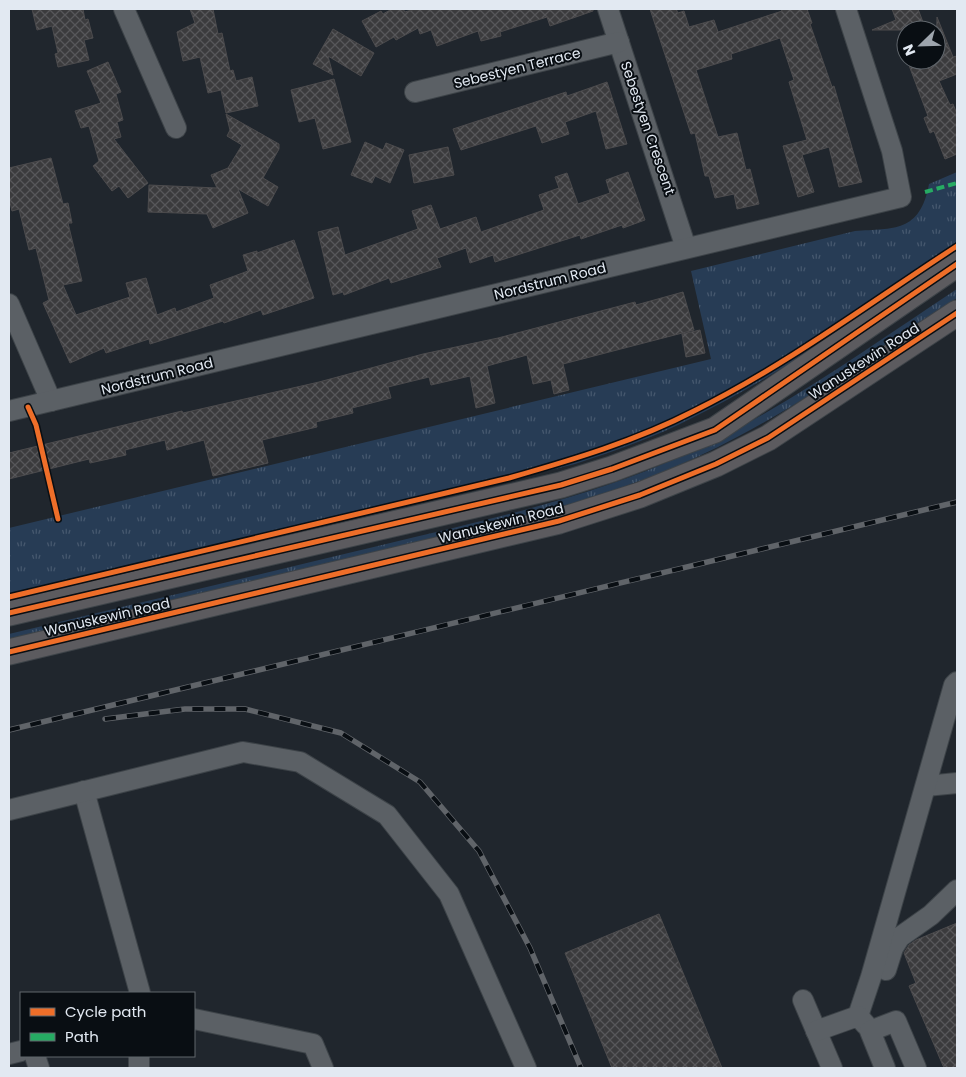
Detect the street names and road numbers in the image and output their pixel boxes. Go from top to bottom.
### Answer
street label: Sebestyen Terrace [451,42,583,93]
street label: Sebestyen Crescent [616,59,680,197]
street label: Nordstrum Road [492,257,608,305]
street label: Wanuskewin Road [805,318,923,404]
street label: Nordstrum Road [99,352,215,400]
street label: Wanuskewin Road [436,498,566,548]
street label: Wanuskewin Road [42,593,172,641]

